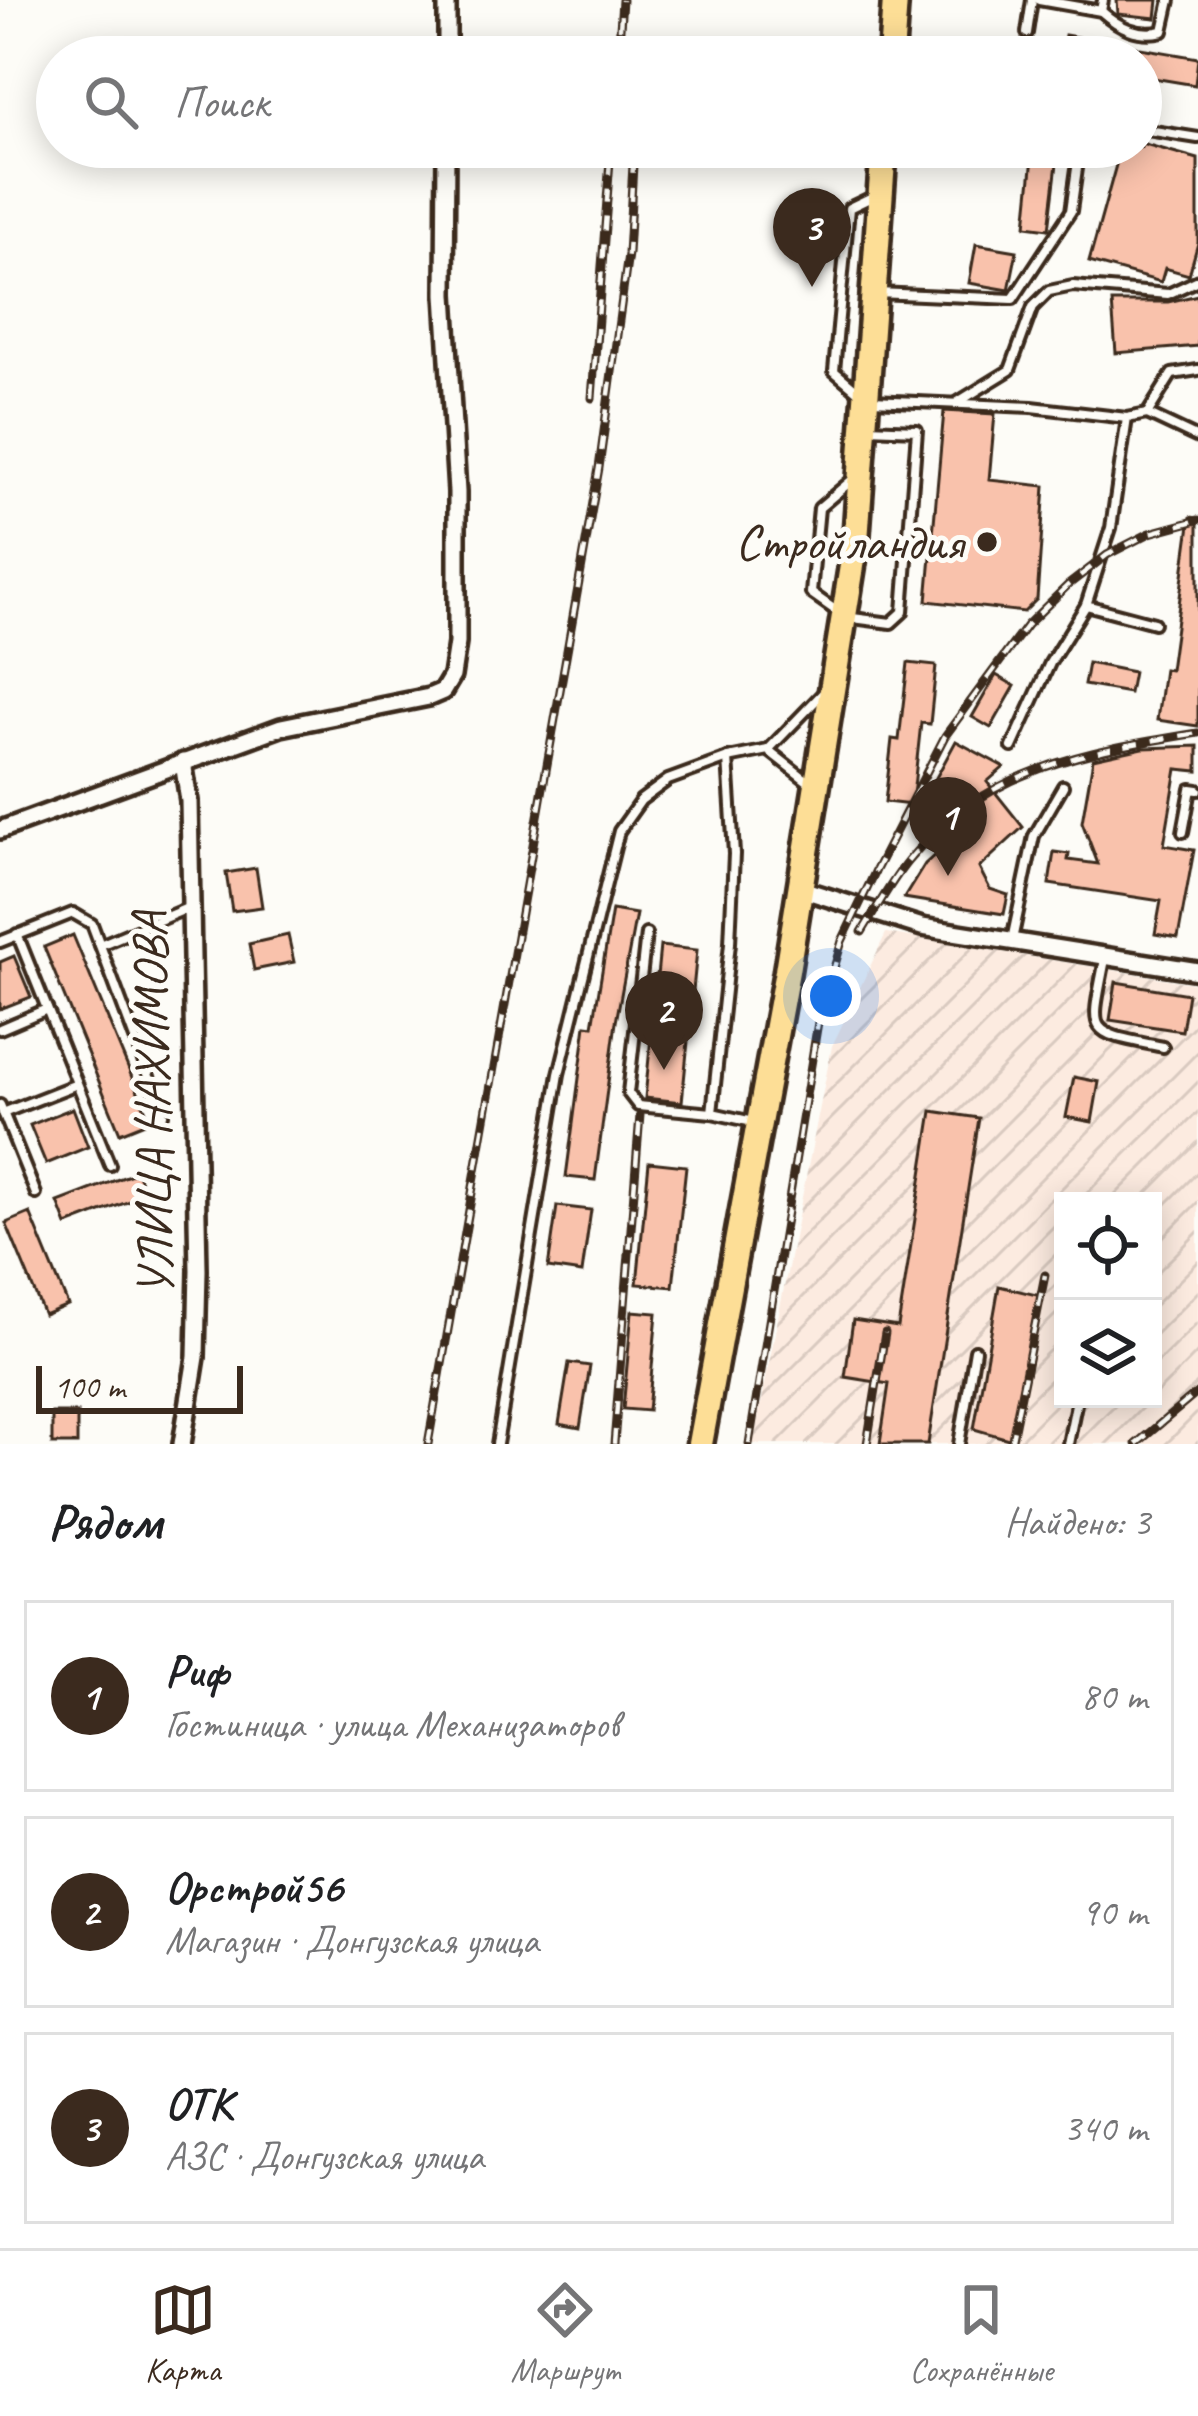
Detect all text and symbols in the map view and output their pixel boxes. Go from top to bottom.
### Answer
search box [36,36,1162,168]
icon: search [78,69,144,135]
text: Поиск [174,74,269,131]
pin: 3 [773,188,851,287]
place label: Стройландия [735,510,967,574]
marker: Стройландия [974,529,1000,555]
pin: 1 [909,777,987,876]
street label: УЛИЦА НАХИМОВА [117,909,187,1297]
your location [801,966,861,1026]
pin: 2 [625,971,703,1070]
map controls [1054,1192,1162,1408]
button: locate [1054,1192,1162,1300]
button: layers [1054,1300,1162,1408]
scale bar [36,1360,243,1413]
text: 100 m [54,1366,125,1408]
text: Рядом [48,1490,162,1554]
text: Найдено: 3 [1005,1498,1150,1547]
text: Риф [165,1643,229,1700]
text: 1 [81,1672,99,1721]
text: 80 m [1081,1672,1147,1721]
text: Гостиница · улица Механизаторов [165,1700,619,1749]
text: Орстрой56 [165,1859,342,1916]
text: 2 [81,1888,99,1937]
text: 90 m [1081,1888,1147,1937]
text: Магазин · Донгузская улица [165,1916,539,1965]
text: ОТК [165,2075,232,2132]
text: 3 [81,2104,99,2153]
text: 340 m [1063,2104,1147,2153]
text: АЗС · Донгузская улица [165,2132,484,2181]
tab: Карта [145,2277,221,2391]
tab: Маршрут [511,2277,620,2391]
tab: Сохранённые [910,2277,1053,2391]

